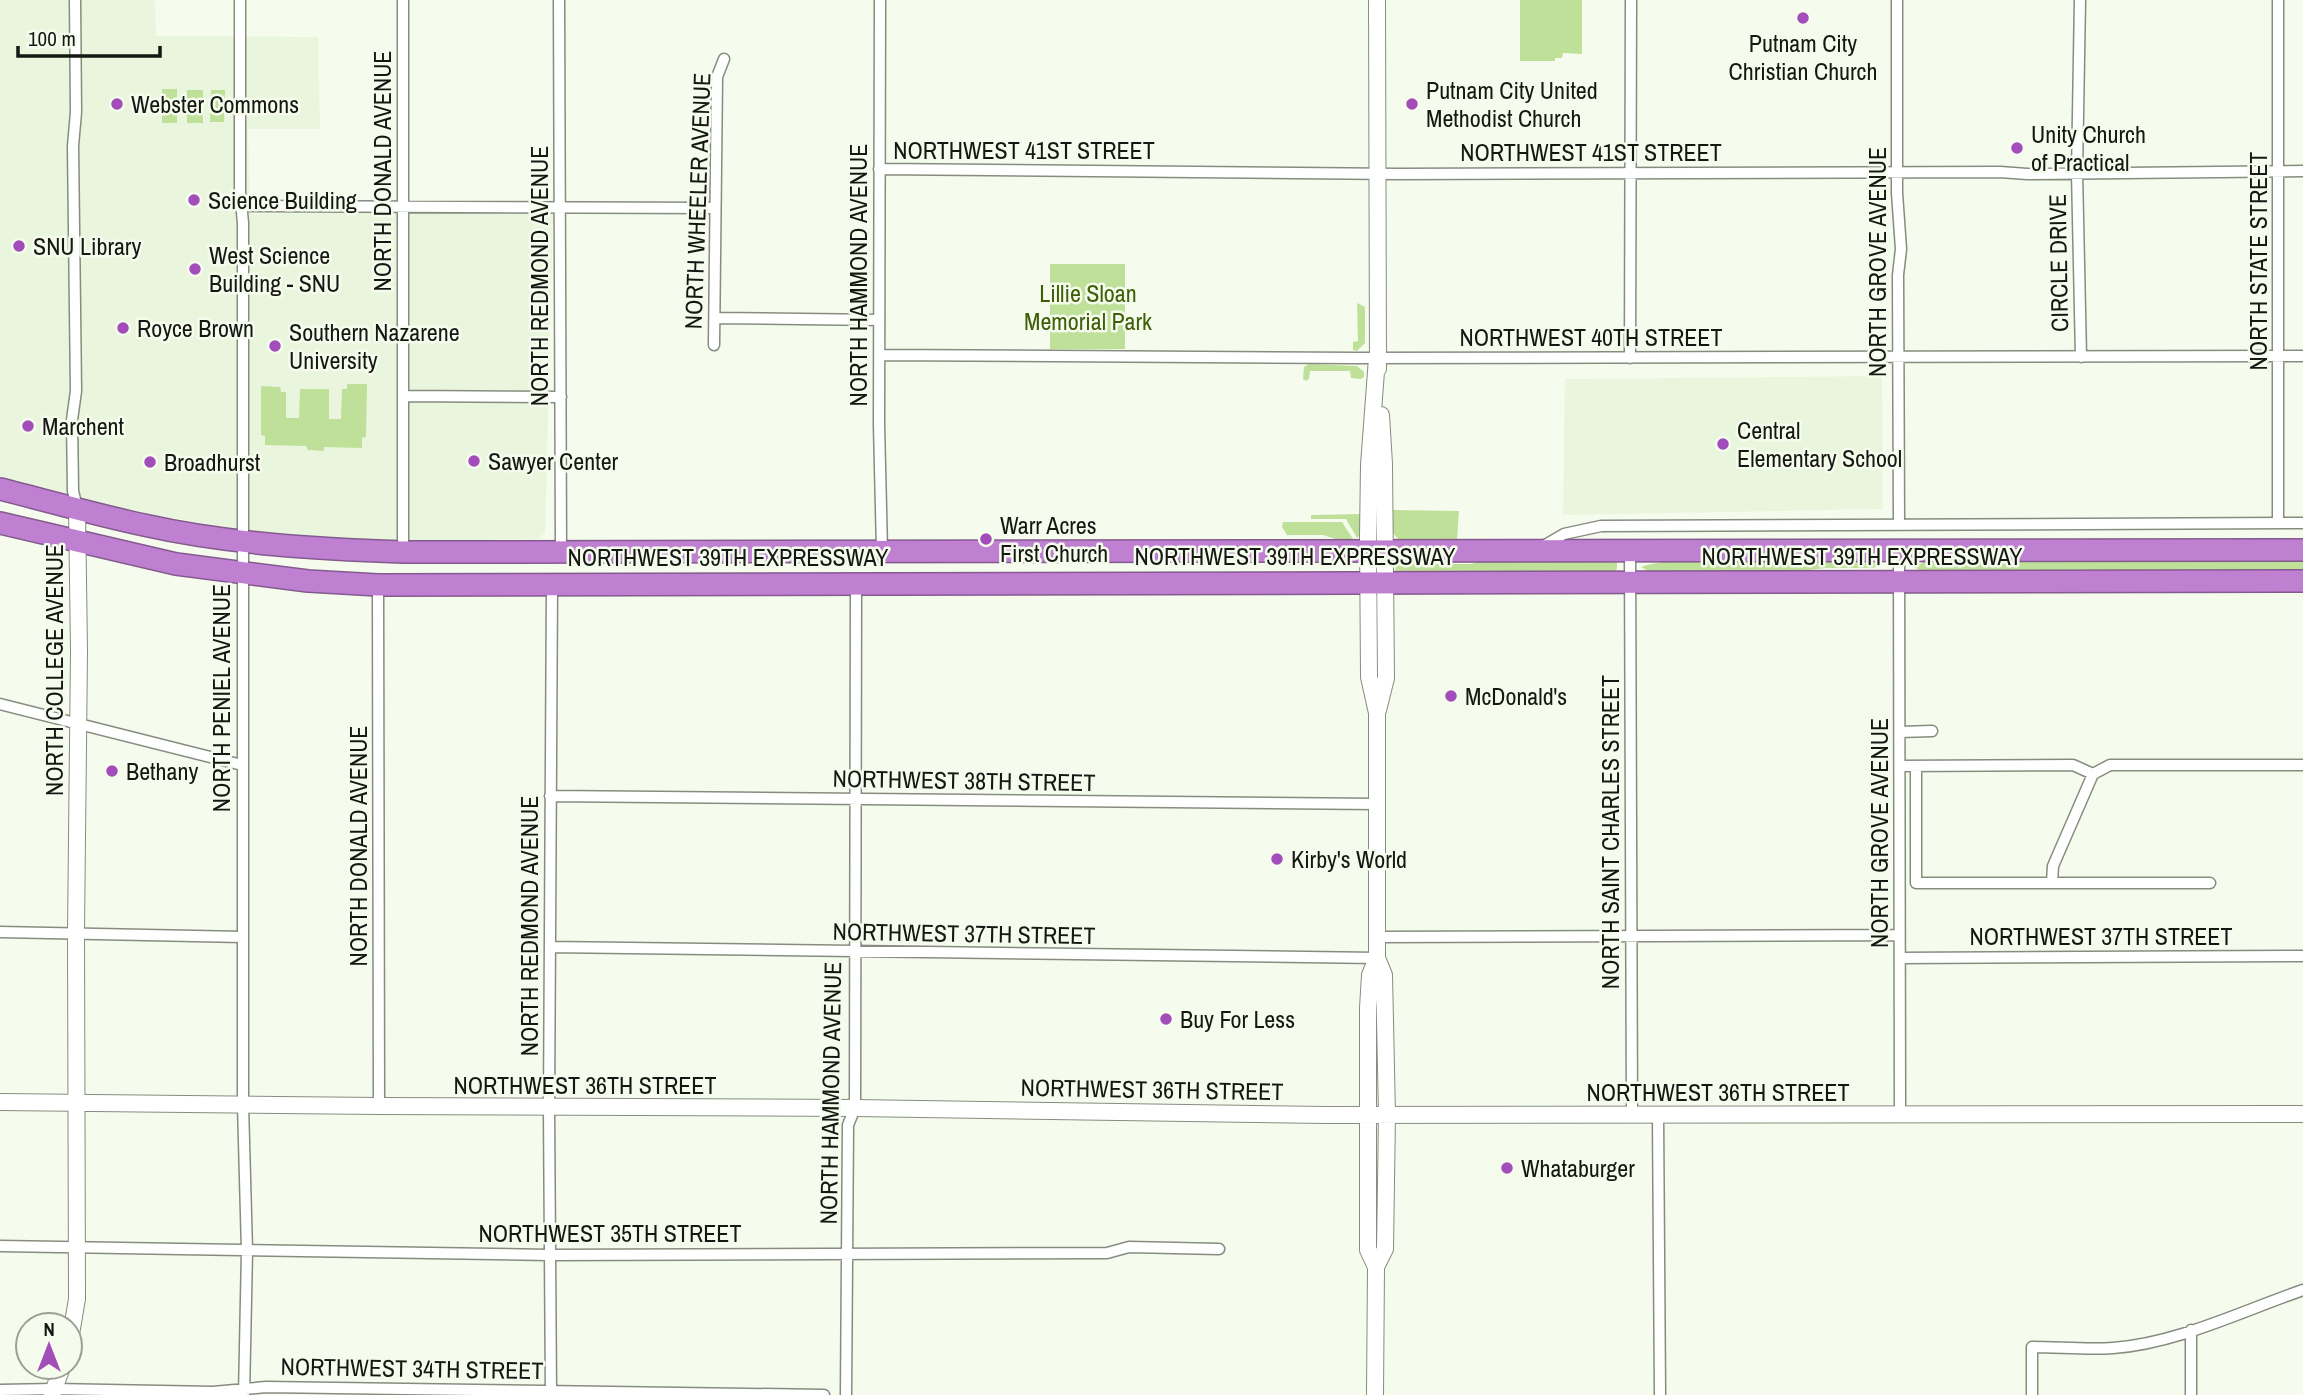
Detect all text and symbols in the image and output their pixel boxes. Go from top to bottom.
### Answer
marker: Putnam City Christian Church [1795,10,1811,26]
scale bar [18,14,159,58]
text: 100 m [28,24,76,53]
place label: Putnam City Christian Church [1729,27,1877,87]
street label: NORTH DONALD AVENUE [366,51,398,291]
street label: NORTH WHEELER AVENUE [677,72,717,330]
place label: Putnam City United Methodist Church [1426,74,1598,134]
place label: Webster Commons [131,88,299,120]
marker: Webster Commons [109,96,125,112]
marker: Putnam City United Methodist Church [1404,96,1420,112]
place label: Unity Church of Practical [2031,118,2146,178]
street label: NORTHWEST 41ST STREET [893,134,1155,166]
street label: NORTHWEST 41ST STREET [1460,136,1722,168]
marker: Unity Church of Practical [2009,140,2025,156]
street label: NORTH HAMMOND AVENUE [842,144,874,406]
street label: NORTH REDMOND AVENUE [523,146,555,406]
street label: NORTH GROVE AVENUE [1861,147,1893,377]
street label: NORTH STATE STREET [2242,152,2274,370]
place label: Science Building [208,184,357,216]
marker: Science Building [186,192,202,208]
street label: CIRCLE DRIVE [2041,194,2075,332]
place label: SNU Library [33,230,141,262]
marker: SNU Library [11,238,27,254]
place label: West Science Building - SNU [209,239,340,299]
marker: West Science Building - SNU [187,261,203,277]
park label: Lillie Sloan Memorial Park [1024,277,1152,337]
place label: Royce Brown [137,312,254,344]
place label: Southern Nazarene University [289,316,460,376]
marker: Royce Brown [115,320,131,336]
street label: NORTHWEST 40TH STREET [1460,321,1722,353]
marker: Southern Nazarene University [267,338,283,354]
place label: Marchent [42,410,125,442]
place label: Central Elementary School [1737,414,1902,474]
marker: Marchent [20,418,36,434]
marker: Central Elementary School [1715,436,1731,452]
place label: Sawyer Center [488,445,619,477]
place label: Broadhurst [164,446,261,478]
marker: Sawyer Center [466,453,482,469]
marker: Broadhurst [142,454,158,470]
place label: Warr Acres First Church [1000,509,1108,569]
marker: Warr Acres First Church [978,531,994,547]
street label: NORTHWEST 39TH EXPRESSWAY [1135,540,1455,572]
street label: NORTHWEST 39TH EXPRESSWAY [1702,540,2022,572]
street label: NORTHWEST 39TH EXPRESSWAY [568,541,888,573]
street label: NORTH COLLEGE AVENUE [38,544,70,796]
street label: NORTH PENIEL AVENUE [205,584,237,812]
street label: NORTH SAINT CHARLES STREET [1594,675,1626,989]
place label: McDonald's [1465,680,1567,712]
marker: McDonald's [1443,688,1459,704]
street label: NORTH GROVE AVENUE [1863,718,1895,948]
street label: NORTH DONALD AVENUE [342,726,374,966]
place label: Bethany [126,755,198,787]
street label: NORTHWEST 38TH STREET [832,762,1096,798]
marker: Bethany [104,763,120,779]
street label: NORTH REDMOND AVENUE [513,796,545,1056]
place label: Kirby's World [1291,843,1407,875]
marker: Kirby's World [1269,851,1285,867]
street label: NORTHWEST 37TH STREET [832,915,1096,951]
street label: NORTHWEST 37TH STREET [1970,920,2232,952]
street label: NORTH HAMMOND AVENUE [812,961,848,1225]
place label: Buy For Less [1180,1003,1295,1035]
marker: Buy For Less [1158,1011,1174,1027]
street label: NORTHWEST 36TH STREET [454,1069,716,1101]
street label: NORTHWEST 36TH STREET [1020,1071,1284,1107]
street label: NORTHWEST 36TH STREET [1587,1076,1849,1108]
place label: Whataburger [1521,1152,1635,1184]
marker: Whataburger [1499,1160,1515,1176]
street label: NORTHWEST 35TH STREET [479,1217,741,1249]
north arrow [14,1311,84,1381]
text: N [43,1316,55,1342]
street label: NORTHWEST 34TH STREET [280,1350,544,1386]

